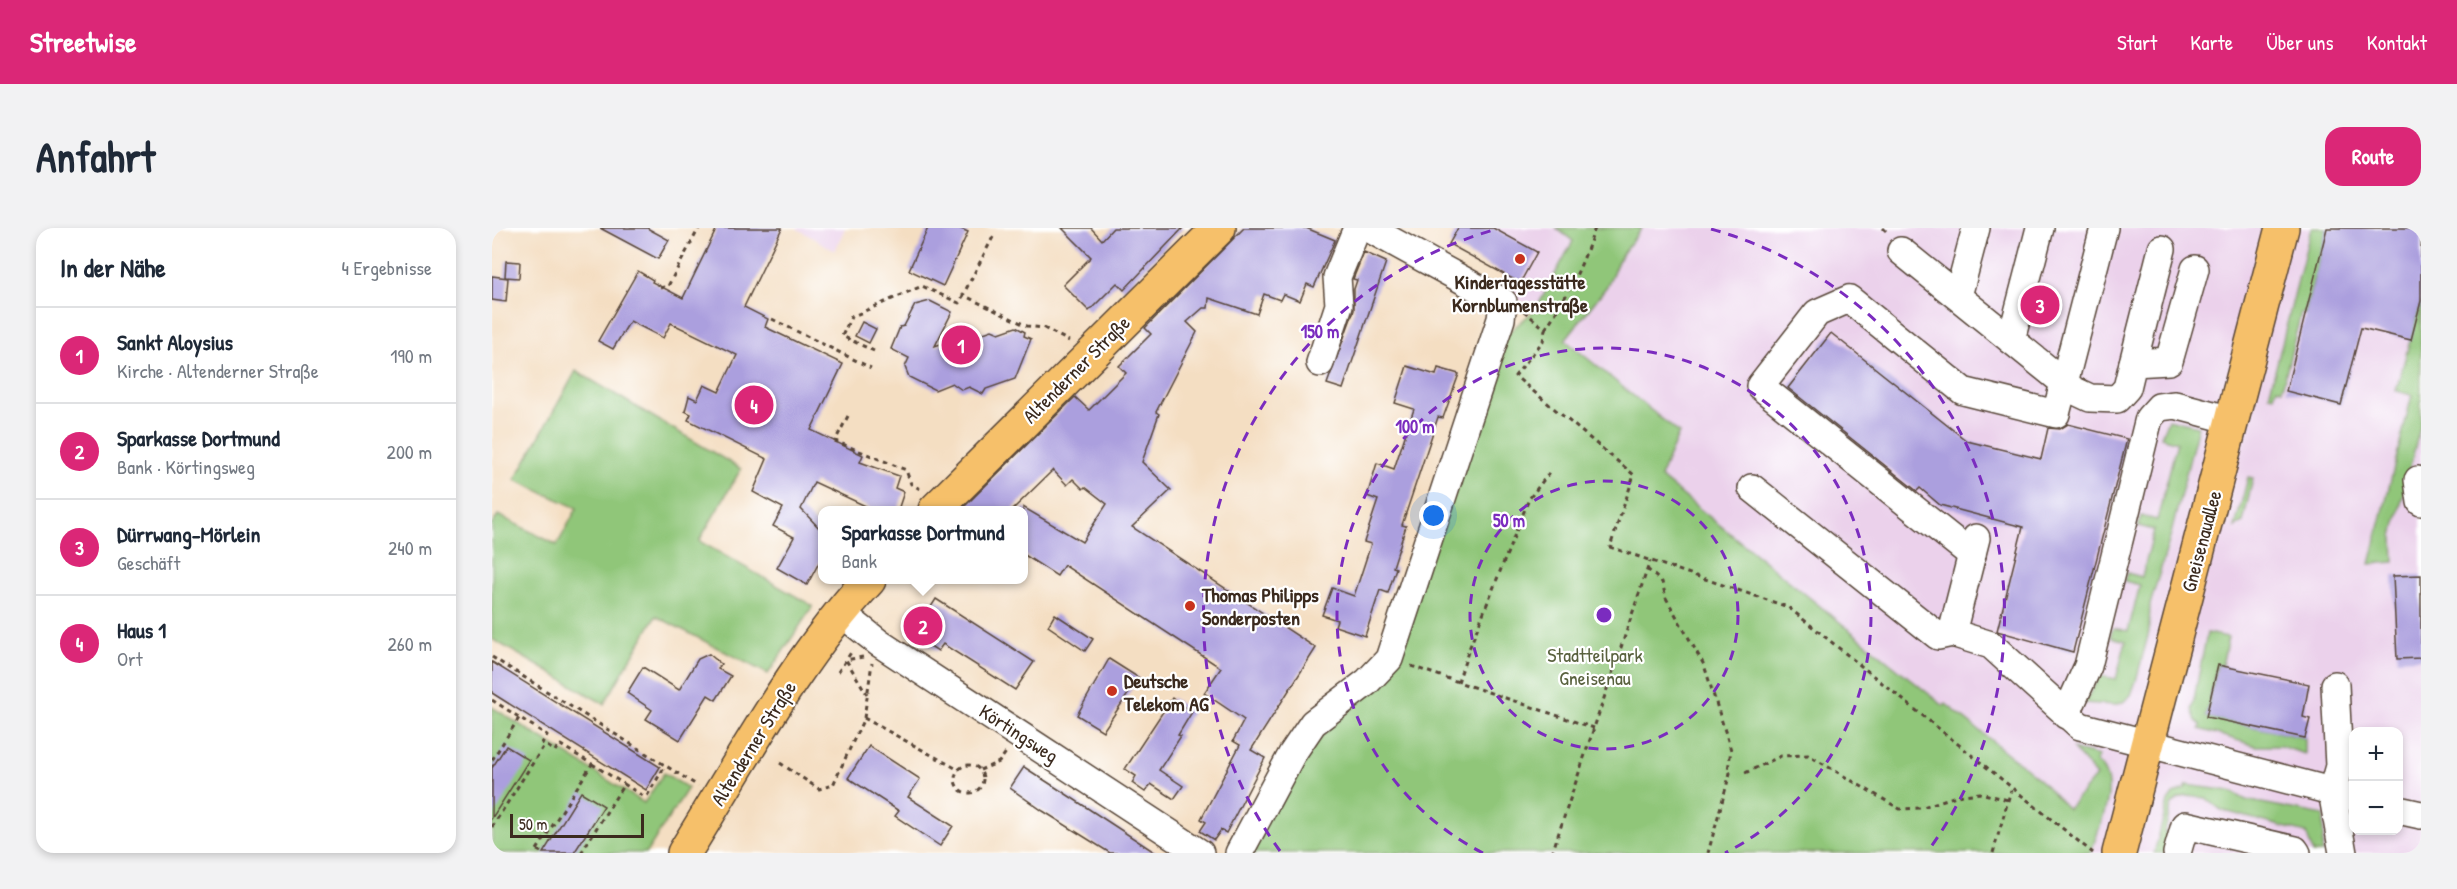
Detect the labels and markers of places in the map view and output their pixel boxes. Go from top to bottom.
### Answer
marker: Kindertagesstätte Kornblumenstraße [1513,252,1527,266]
place label: Kindertagesstätte Kornblumenstraße [1452,268,1588,319]
pin: 3 [2020,282,2060,328]
pin: 1 [942,322,980,368]
pin: 4 [734,382,774,428]
place label: Thomas Philipps Sonderposten [1201,581,1319,632]
marker: Thomas Philipps Sonderposten [1183,599,1197,613]
pin: 2 [904,604,942,648]
centre of rings [1594,605,1614,625]
place label: Deutsche Telekom AG [1123,667,1209,717]
marker: Deutsche Telekom AG [1105,684,1119,698]

